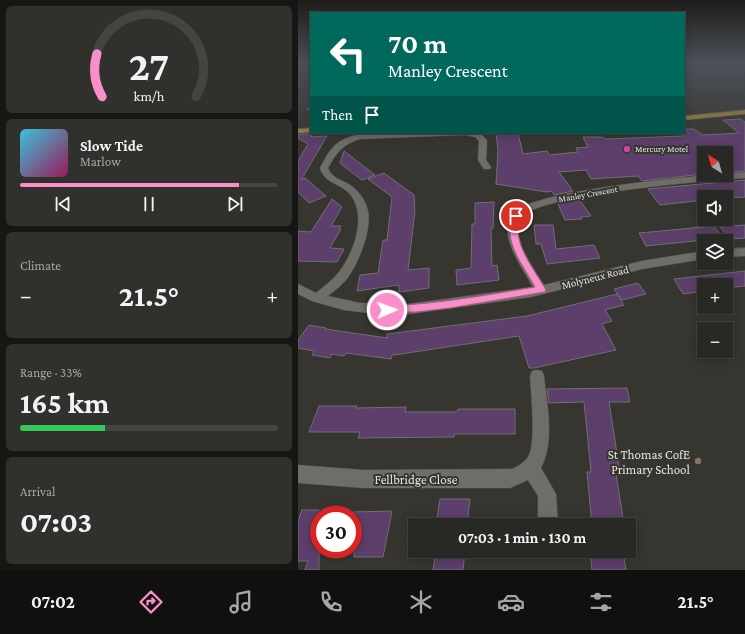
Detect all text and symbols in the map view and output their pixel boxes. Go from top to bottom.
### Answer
icon: left [322,28,374,80]
text: 70 m [388,28,447,59]
text: 27 [129,43,169,89]
text: Manley Crescent [388,61,508,81]
text: km/h [134,88,165,104]
icon: arrive [361,104,383,126]
text: Then [322,107,353,123]
text: Slow Tide [80,138,143,154]
marker: Mercury Motel [622,144,632,154]
place label: Mercury Motel [635,144,689,154]
north arrow [697,146,733,182]
map controls [697,146,733,358]
text: Marlow [80,154,121,169]
street label: Manley Crescent [558,184,619,204]
button: sound [697,190,733,226]
icon: previous [52,193,74,215]
icon: pause [138,193,160,215]
icon: next [224,193,246,215]
pin [499,199,533,233]
icon: arrive [505,205,527,227]
button: layers [697,234,733,270]
text: Climate [20,258,61,273]
street label: Molyneux Road [560,263,630,292]
button: + [697,278,733,314]
text: 21.5° [119,279,179,312]
text: − [20,283,32,308]
text: + [266,283,278,308]
position arrow [366,289,408,331]
button: − [697,322,733,358]
text: Range · 33% [20,365,82,380]
text: 165 km [20,386,109,419]
place label: St Thomas CofE Primary School [608,447,691,477]
marker: St Thomas CofE Primary School [693,456,703,466]
street label: Fellbridge Close [375,472,458,487]
text: Arrival [20,484,55,499]
text: 07:03 [20,505,92,538]
speed limit sign: 30 [310,506,362,558]
text: 07:03 · 1 min · 130 m [458,530,586,546]
icon: directions [137,588,165,616]
icon: music [227,588,255,616]
icon: phone [317,588,345,616]
icon: climate [407,588,435,616]
icon: car [497,588,525,616]
icon: filters [587,588,615,616]
text: 07:02 [31,592,75,612]
text: 21.5° [678,592,714,612]

